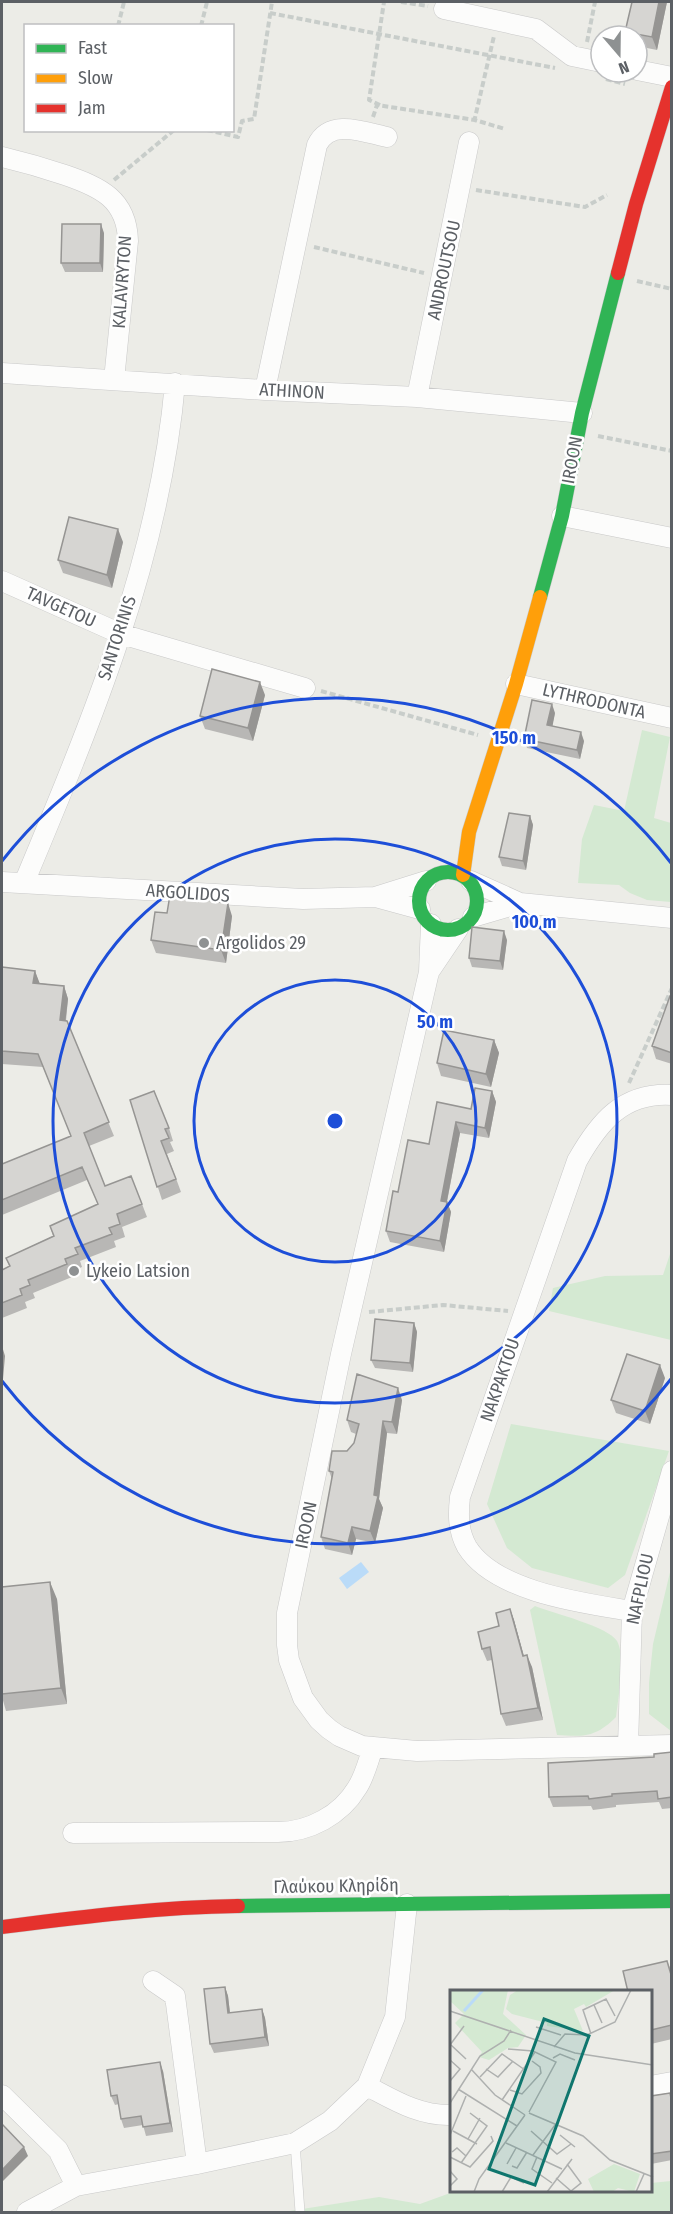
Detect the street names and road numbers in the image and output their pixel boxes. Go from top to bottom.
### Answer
street label: ANDROUTSOU [423,218,465,322]
street label: KALAVRYTON [108,235,136,329]
street label: ATHINON [259,378,325,404]
street label: IROON [557,435,587,485]
street label: TAVGETOU [23,582,99,632]
street label: SANTORINIS [93,593,141,683]
street label: LYTHRODONTA [540,678,648,724]
street label: ARGOLIDOS [145,879,231,907]
street label: NAKPAKTOU [475,1335,525,1425]
street label: IROON [290,1499,322,1551]
street label: NAFPLIOU [622,1551,658,1627]
street label: Γλαύκου Κληρίδη [273,1874,399,1898]

